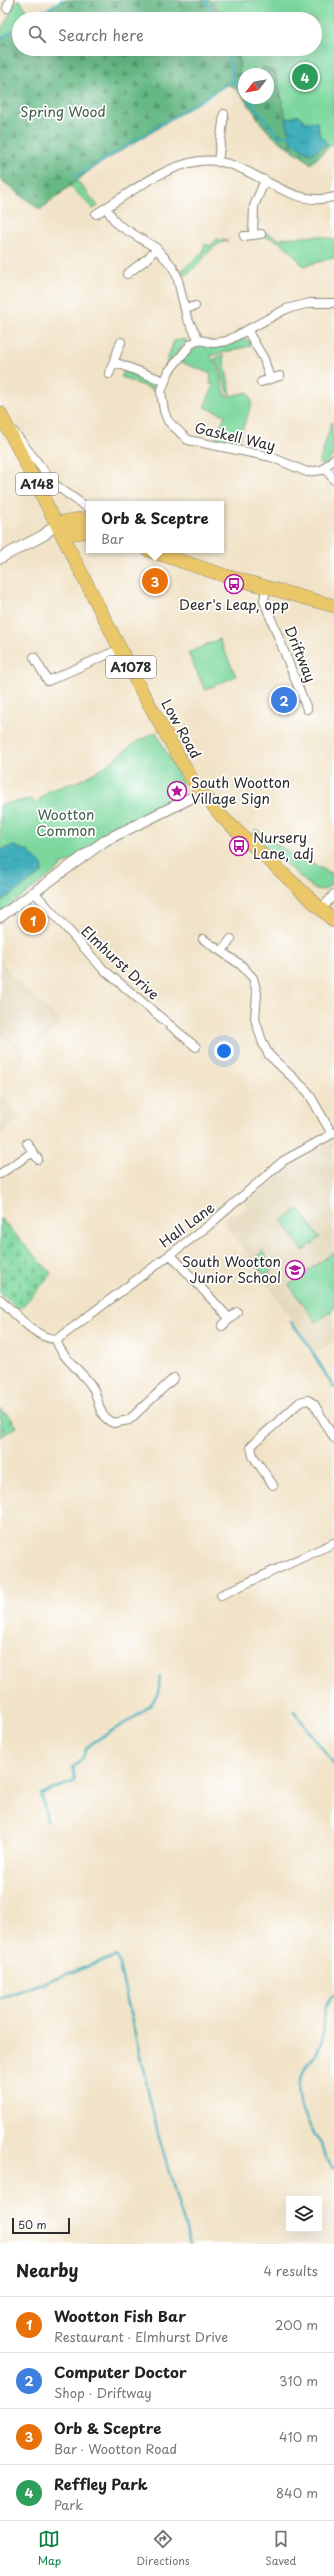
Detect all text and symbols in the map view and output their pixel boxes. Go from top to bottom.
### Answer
search box [12,12,322,56]
icon: search [26,23,48,45]
text: Search here [58,23,144,46]
pin: 4 [292,62,318,92]
north arrow [238,68,274,104]
park label: Spring Wood [20,101,106,122]
street label: Gaskell Way [193,417,278,456]
road number: A148 [16,473,58,495]
popup [86,501,224,553]
text: Orb & Sceptre [101,506,209,529]
text: Bar [101,529,124,548]
pin: 3 [142,566,168,596]
bus stop icon: Deer's Leap, opp [223,573,245,595]
place label: Deer's Leap, opp [179,594,289,615]
street label: Driftway [280,622,321,685]
road number: A1078 [106,656,156,678]
pin: 2 [271,685,297,715]
street label: Low Road [156,695,206,762]
place label: South Wootton Village Sign [191,772,290,809]
place icon: South Wootton Village Sign [166,780,188,802]
park label: Wootton Common [36,804,96,841]
place label: Nursery Lane, adj [253,827,314,864]
bus stop icon: Nursery Lane, adj [228,835,250,857]
pin: 1 [20,905,46,935]
street label: Elmhurst Drive [77,921,164,1004]
your location [214,1041,234,1061]
street label: Hall Lane [155,1197,219,1252]
place label: South Wootton Junior School [182,1251,281,1288]
school or university icon: South Wootton Junior School [284,1259,306,1281]
map controls [286,2196,322,2232]
button: layers [286,2196,322,2232]
scale bar [12,2216,70,2235]
text: 50 m [18,2216,47,2233]
text: Nearby [16,2257,78,2283]
text: 4 results [264,2261,318,2280]
text: Wootton Fish Bar [54,2304,186,2327]
text: 1 [26,2315,32,2334]
text: 200 m [275,2315,318,2334]
text: Restaurant · Elmhurst Drive [54,2327,228,2346]
text: Computer Doctor [54,2360,187,2383]
text: 2 [24,2371,34,2390]
text: 310 m [279,2371,318,2390]
text: Shop · Driftway [54,2383,152,2402]
text: Orb & Sceptre [54,2416,161,2439]
text: 3 [25,2427,33,2446]
text: 410 m [279,2427,318,2446]
text: Bar · Wootton Road [54,2439,177,2458]
text: Reffley Park [54,2472,148,2495]
text: 4 [25,2483,33,2502]
text: 840 m [276,2483,318,2502]
text: Park [54,2495,83,2514]
tab: Map [38,2528,61,2569]
tab: Directions [136,2528,190,2569]
tab: Saved [265,2528,296,2569]

